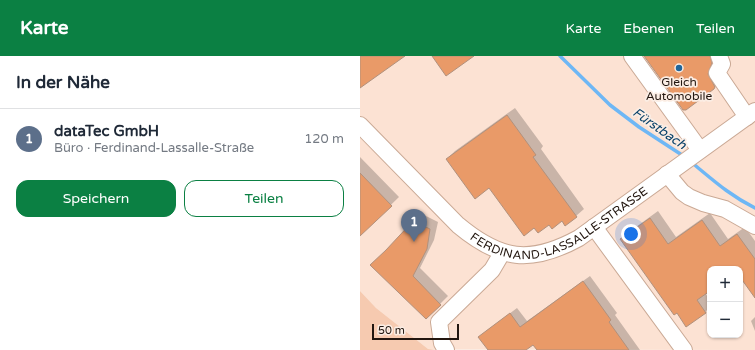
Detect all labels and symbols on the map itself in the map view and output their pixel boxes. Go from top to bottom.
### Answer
marker: Gleich Automobile [674,63,684,73]
place label: Gleich Automobile [646,75,712,103]
water label: Fürstbach [630,105,690,154]
street label: FERDINAND-LASSALLE-STRASSE [468,184,650,262]
pin: 1 [401,209,427,242]
your location [621,224,641,244]
scale bar [372,322,459,341]

